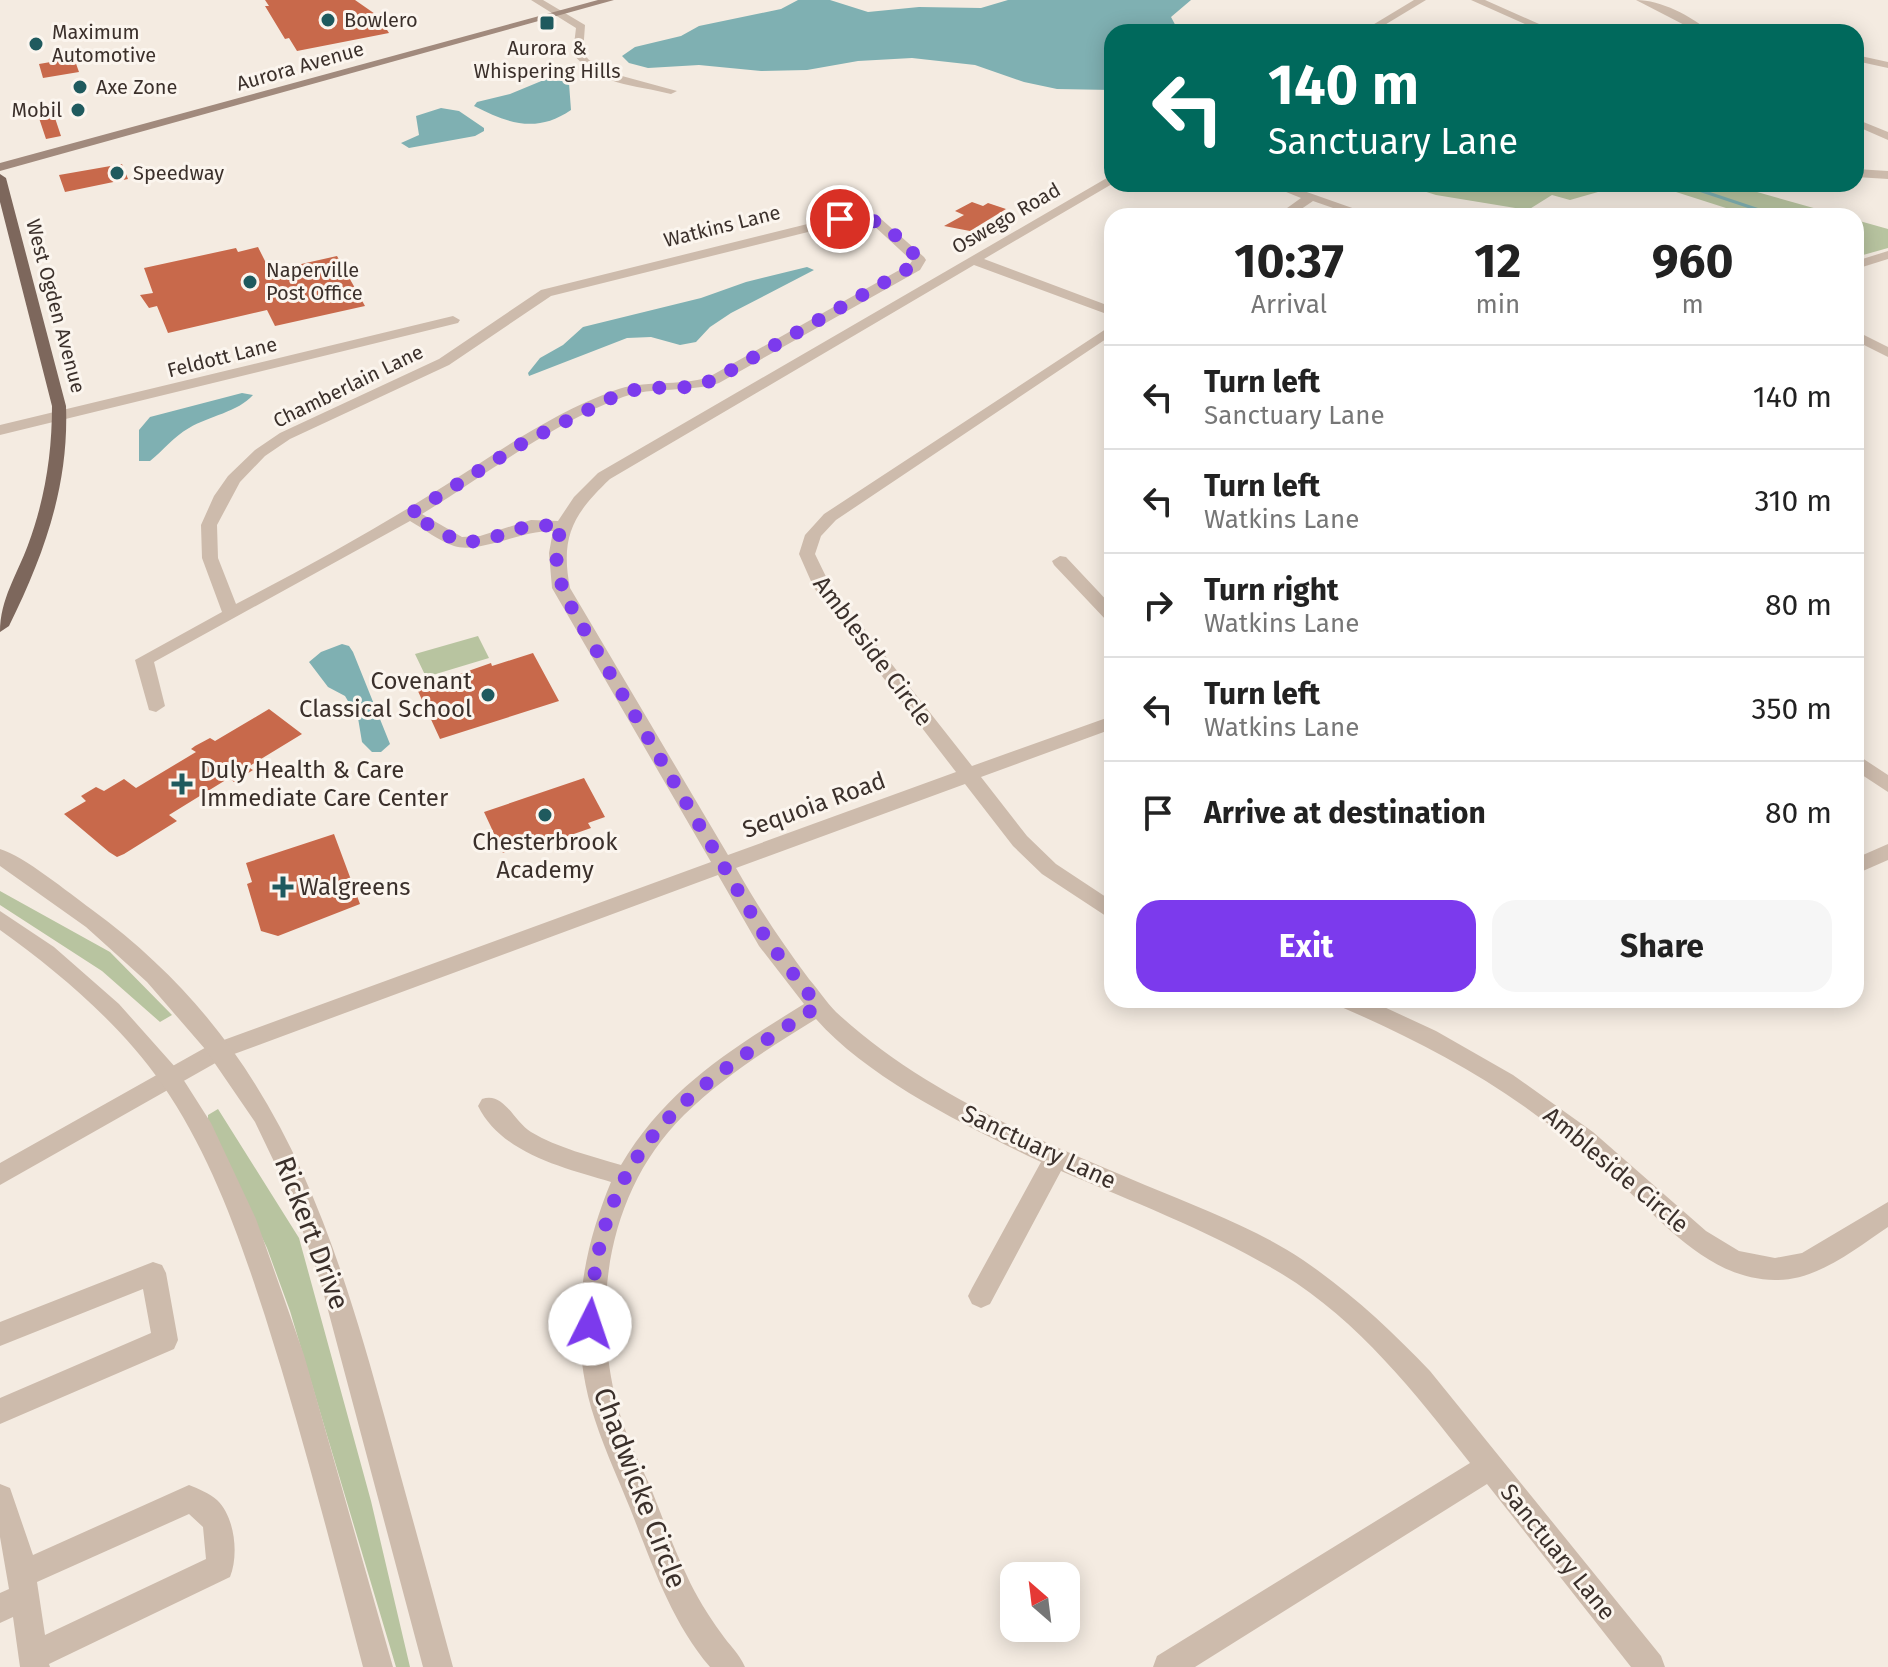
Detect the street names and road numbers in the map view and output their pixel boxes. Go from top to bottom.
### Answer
street label: Aurora Avenue [233,36,367,96]
street label: Oswego Road [947,177,1065,259]
street label: Watkins Lane [661,200,783,252]
street label: West Ogden Avenue [21,216,91,396]
street label: Feldott Lane [165,332,279,382]
street label: Chamberlain Lane [269,339,427,433]
street label: Ambleside Circle [807,570,939,732]
street label: Sequoia Road [739,766,889,844]
street label: Sanctuary Lane [958,1099,1120,1195]
street label: Ambleside Circle [1538,1101,1694,1239]
street label: Rickert Drive [268,1152,356,1314]
street label: Chadwicke Circle [587,1383,693,1593]
street label: Sanctuary Lane [1495,1478,1621,1626]

